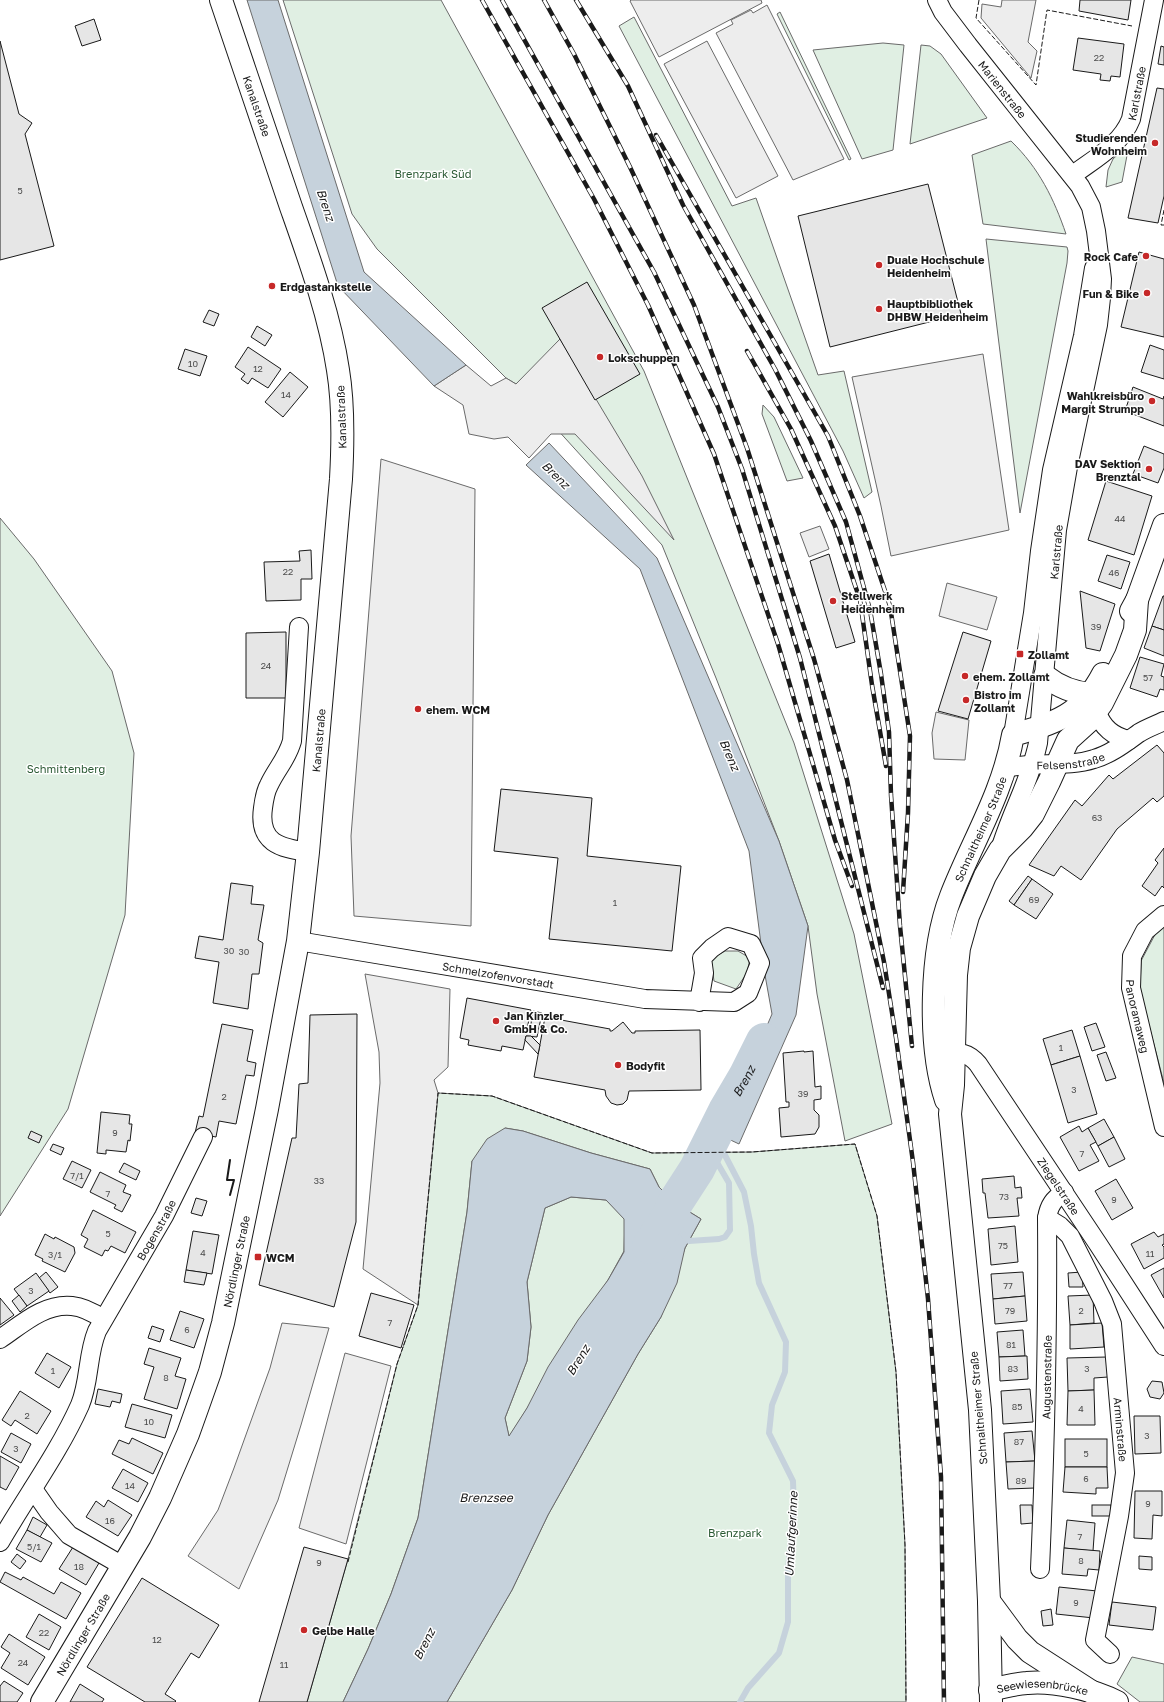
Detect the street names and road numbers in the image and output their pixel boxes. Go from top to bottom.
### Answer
street label: Marienstraße [976,58,1030,120]
street label: Karlstraße [1124,65,1148,122]
street label: Kanalstraße [241,74,273,138]
street label: Kanalstraße [333,385,349,449]
street label: Karlstraße [1047,524,1065,580]
street label: Kanalstraße [309,708,327,773]
street label: Felsenstraße [1036,749,1107,771]
street label: Schnaitheimer Straße [951,775,1008,884]
street label: Schmelzofenvorstadt [441,959,555,990]
street label: Panoramaweg [1124,979,1153,1054]
street label: Ziegelstraße [1035,1155,1083,1217]
street label: Bogenstraße [133,1197,178,1262]
street label: Nördlinger Straße [220,1214,251,1309]
street label: Augustenstraße [1039,1335,1053,1419]
street label: Schnaitheimer Straße [967,1351,989,1465]
street label: Arminstraße [1112,1397,1130,1462]
street label: Nördlinger Straße [53,1590,112,1678]
street label: Seewiesenbrücke [995,1676,1090,1697]

